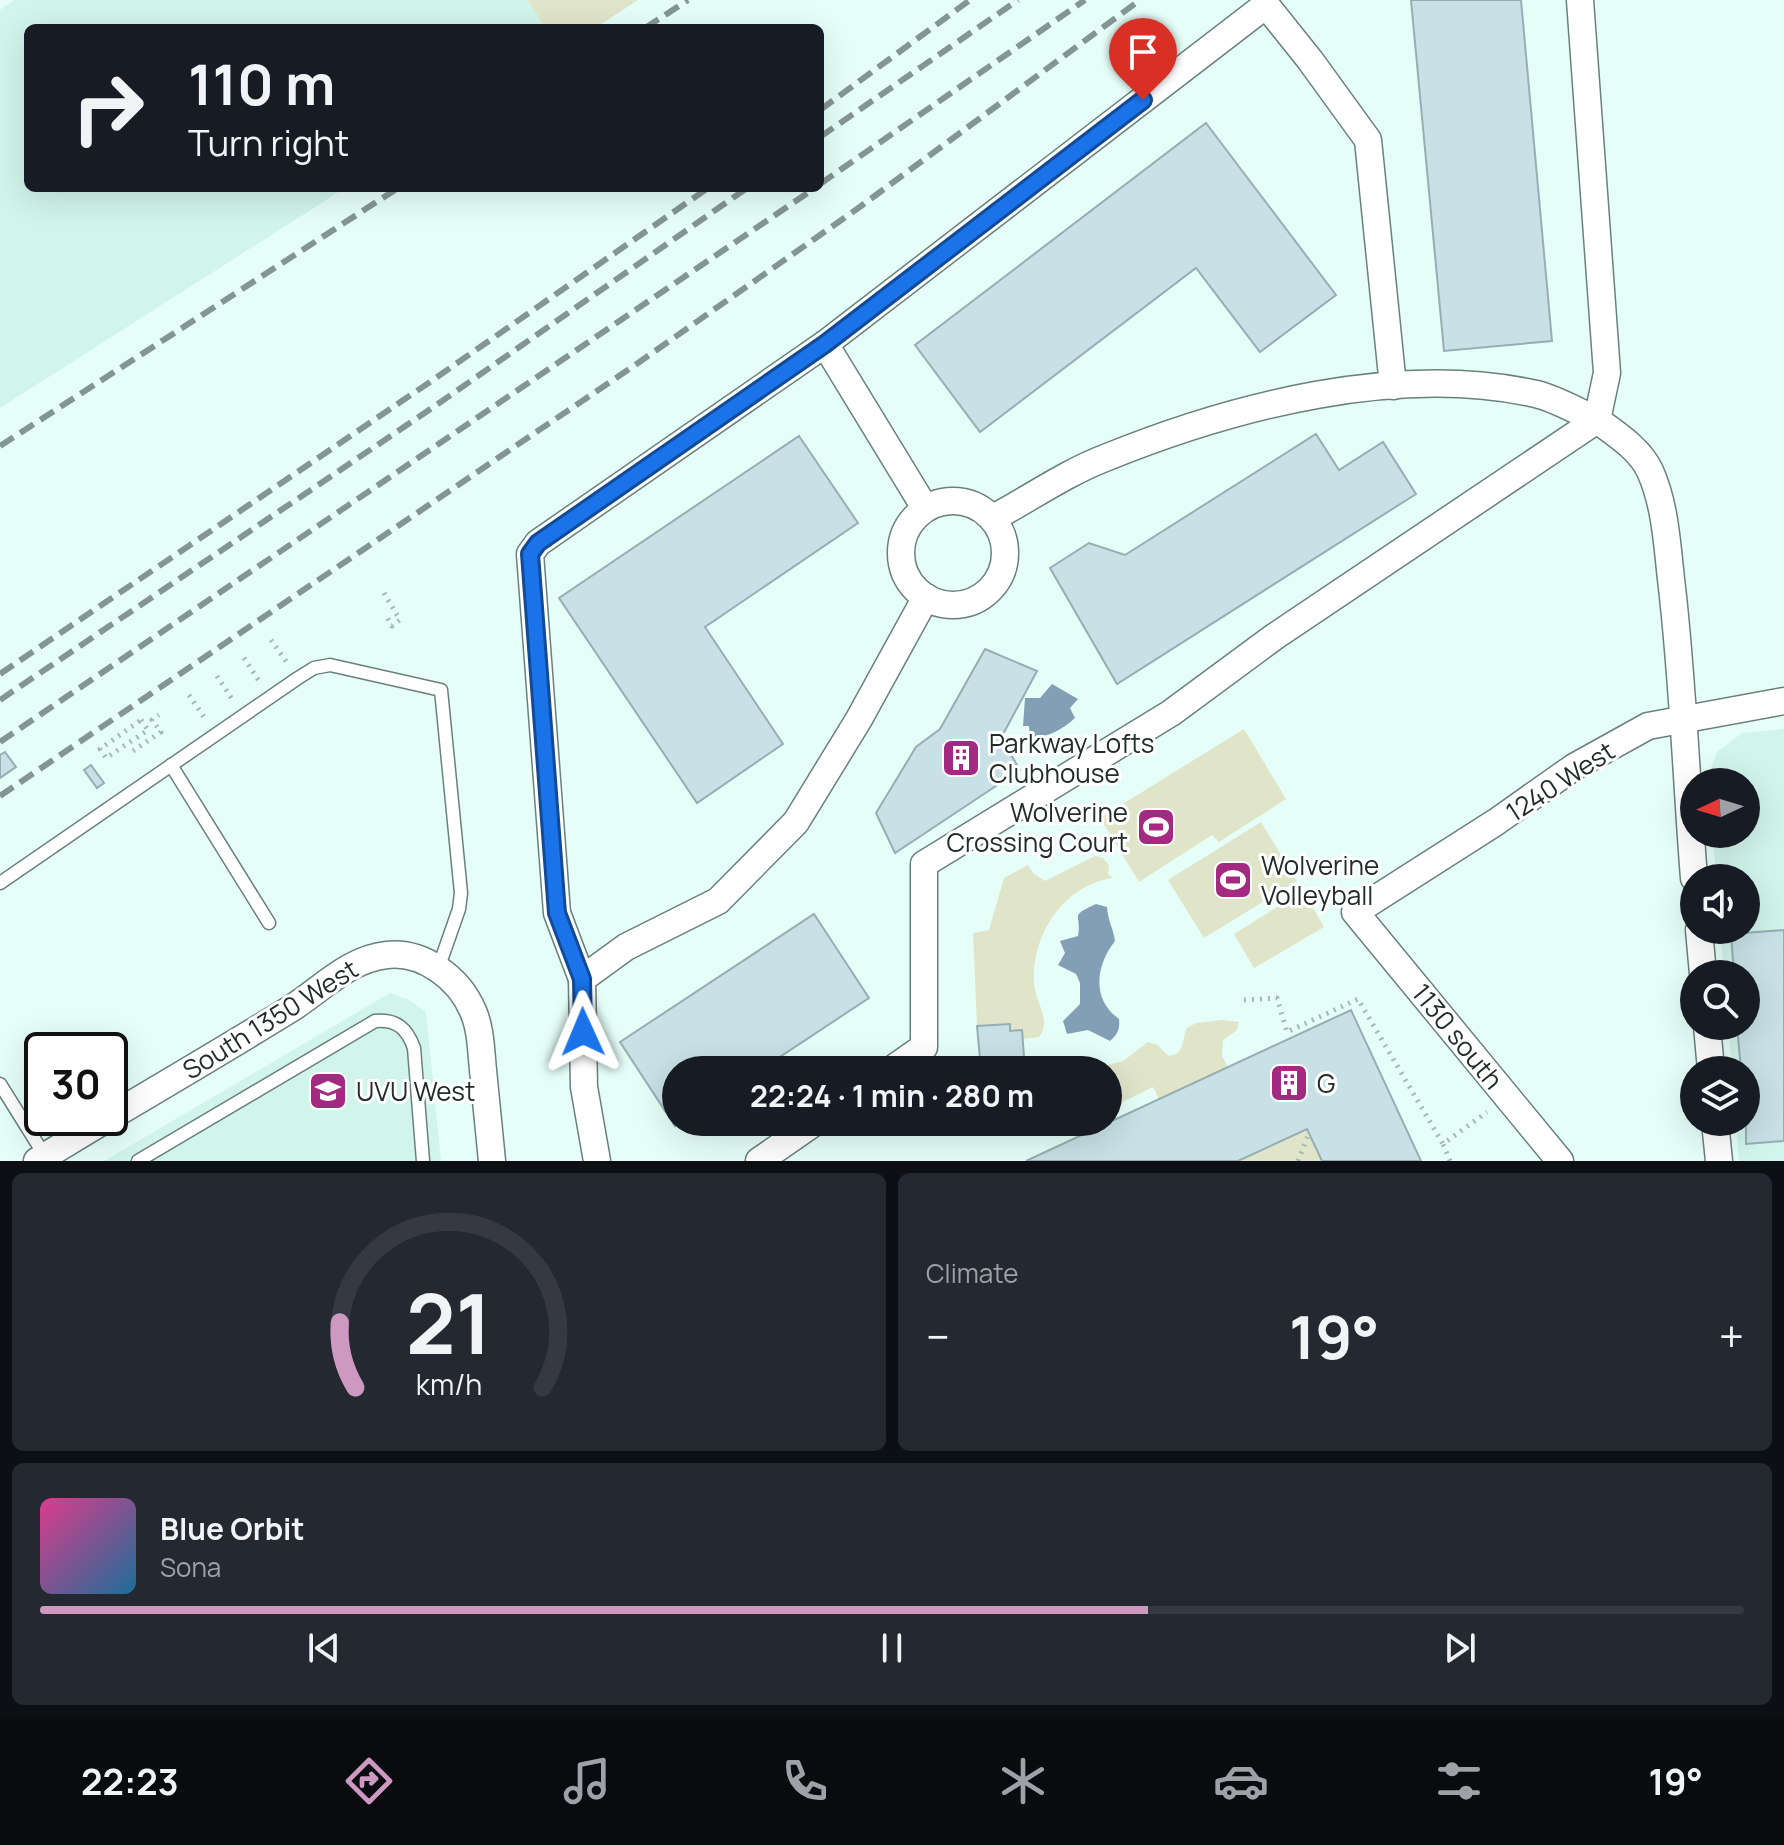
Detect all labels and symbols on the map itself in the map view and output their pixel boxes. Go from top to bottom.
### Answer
pin [1109,18,1177,100]
place label: Parkway Lofts Clubhouse [989,725,1155,791]
street label: 1240 West [1499,732,1621,830]
building icon: Parkway Lofts Clubhouse [940,737,982,779]
north arrow [1680,768,1760,848]
place label: Wolverine Crossing Court [946,794,1128,860]
sports icon: Wolverine Crossing Court [1135,806,1177,848]
place label: Wolverine Volleyball [1261,847,1379,913]
sports icon: Wolverine Volleyball [1212,859,1254,901]
street label: South 1350 West [175,951,365,1087]
street label: 1130 south [1404,976,1512,1096]
position arrow [541,990,625,1074]
speed limit sign: 30 [24,1032,128,1136]
building icon: G [1268,1062,1310,1104]
place label: G [1317,1065,1335,1101]
school or university icon: UVU West [307,1070,349,1112]
place label: UVU West [356,1073,475,1109]

